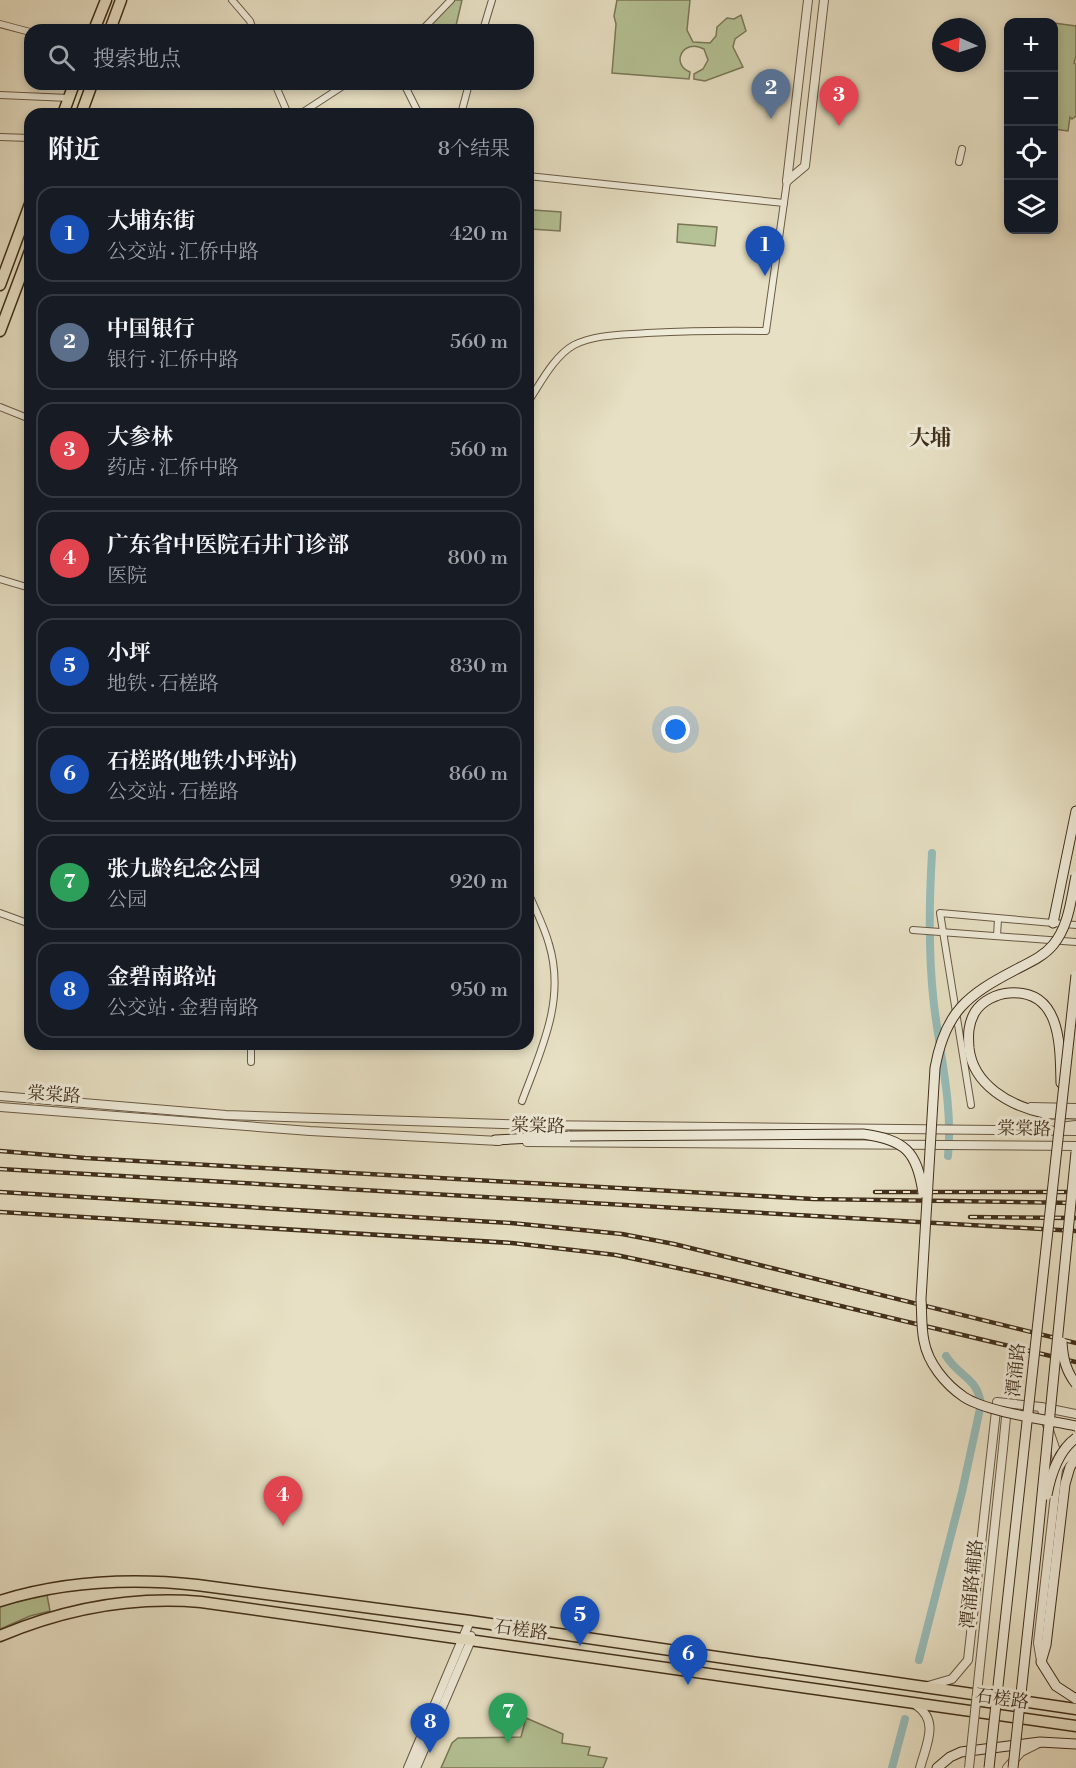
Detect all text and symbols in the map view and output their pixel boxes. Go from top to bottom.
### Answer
north arrow [932,18,986,72]
map controls [1004,18,1058,234]
button: + [1004,18,1058,72]
search box [24,24,534,90]
icon: search [45,41,78,74]
text: 搜索地点 [93,46,181,73]
pin: 2 [752,70,790,119]
button: − [1004,72,1058,126]
pin: 3 [820,76,858,126]
button: locate [1004,126,1058,180]
text: 附近 [48,134,100,166]
text: 8个结果 [438,137,510,162]
button: layers [1004,180,1058,234]
text: 大埔东街 [107,208,195,235]
text: 1 [65,222,74,247]
text: 420 m [450,222,508,247]
pin: 1 [746,226,784,276]
text: 公交站 · 汇侨中路 [107,240,259,265]
text: 中国银行 [107,316,195,343]
text: 2 [63,330,76,355]
text: 560 m [450,330,508,355]
text: 银行 · 汇侨中路 [107,348,239,373]
text: 大参林 [107,424,173,451]
district label: 大埔 [909,426,951,452]
text: 3 [63,438,76,463]
text: 560 m [450,438,508,463]
text: 药店 · 汇侨中路 [107,456,239,481]
text: 广东省中医院石井门诊部 [107,532,349,559]
text: 4 [63,546,76,571]
text: 800 m [448,546,508,571]
text: 医院 [107,564,147,589]
text: 小坪 [107,640,151,667]
text: 5 [63,654,76,679]
text: 830 m [450,654,508,679]
text: 地铁 · 石槎路 [107,672,219,697]
your location [661,715,690,744]
text: 石槎路(地铁小坪站) [107,748,297,775]
text: 6 [63,762,76,787]
text: 860 m [449,762,508,787]
text: 公交站 · 石槎路 [107,780,239,805]
text: 张九龄纪念公园 [107,856,261,883]
text: 7 [64,870,75,895]
text: 920 m [450,870,508,895]
text: 公园 [107,888,147,913]
text: 金碧南路站 [107,964,217,991]
text: 8 [63,978,76,1003]
text: 950 m [450,978,508,1003]
text: 公交站 · 金碧南路 [107,996,259,1021]
street label: 棠棠路 [26,1082,82,1108]
street label: 棠棠路 [511,1114,565,1138]
street label: 棠棠路 [997,1117,1051,1141]
street label: 潭涌路 [1002,1342,1030,1398]
pin: 4 [264,1476,302,1526]
street label: 潭涌路辅路 [956,1538,988,1630]
pin: 5 [560,1596,600,1646]
street label: 石槎路 [493,1615,549,1645]
pin: 6 [668,1636,708,1685]
street label: 石槎路 [974,1684,1030,1714]
pin: 7 [488,1694,528,1743]
pin: 8 [410,1704,450,1753]

